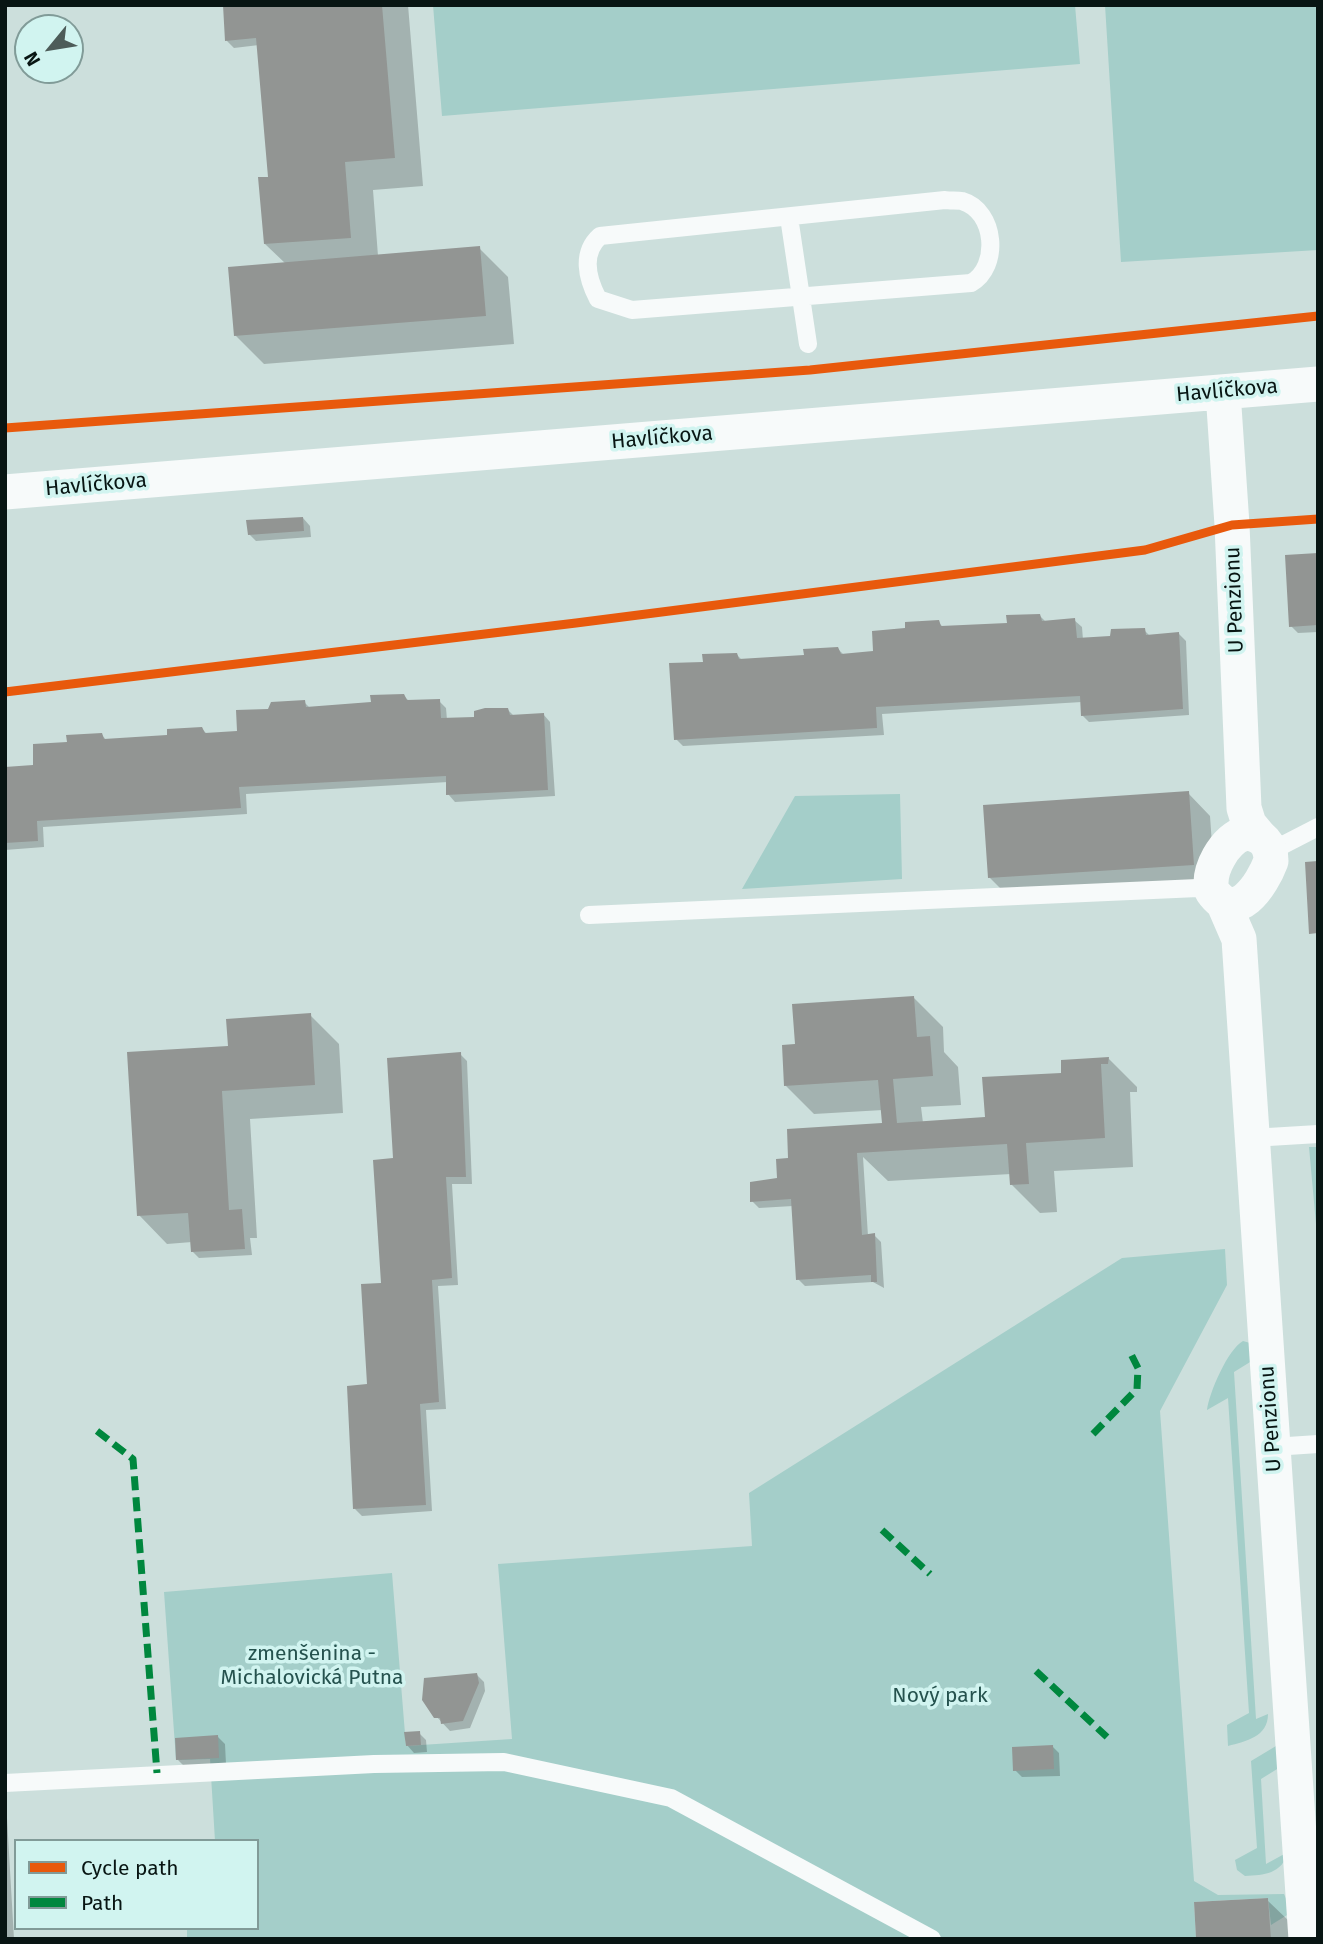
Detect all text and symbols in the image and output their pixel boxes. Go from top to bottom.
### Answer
north arrow [14,14,84,84]
text: N [19,48,45,70]
street label: Havlíčkova [1175,374,1279,408]
street label: Havlíčkova [610,421,714,455]
street label: Havlíčkova [44,468,148,502]
street label: U Penzionu [1221,546,1249,654]
street label: U Penzionu [1255,1365,1287,1473]
park label: zmenšenina - Michalovická Putna [221,1641,403,1691]
park label: Nový park [892,1683,988,1709]
legend [14,1839,259,1930]
text: Cycle path [81,1855,179,1881]
text: Path [81,1890,123,1916]

